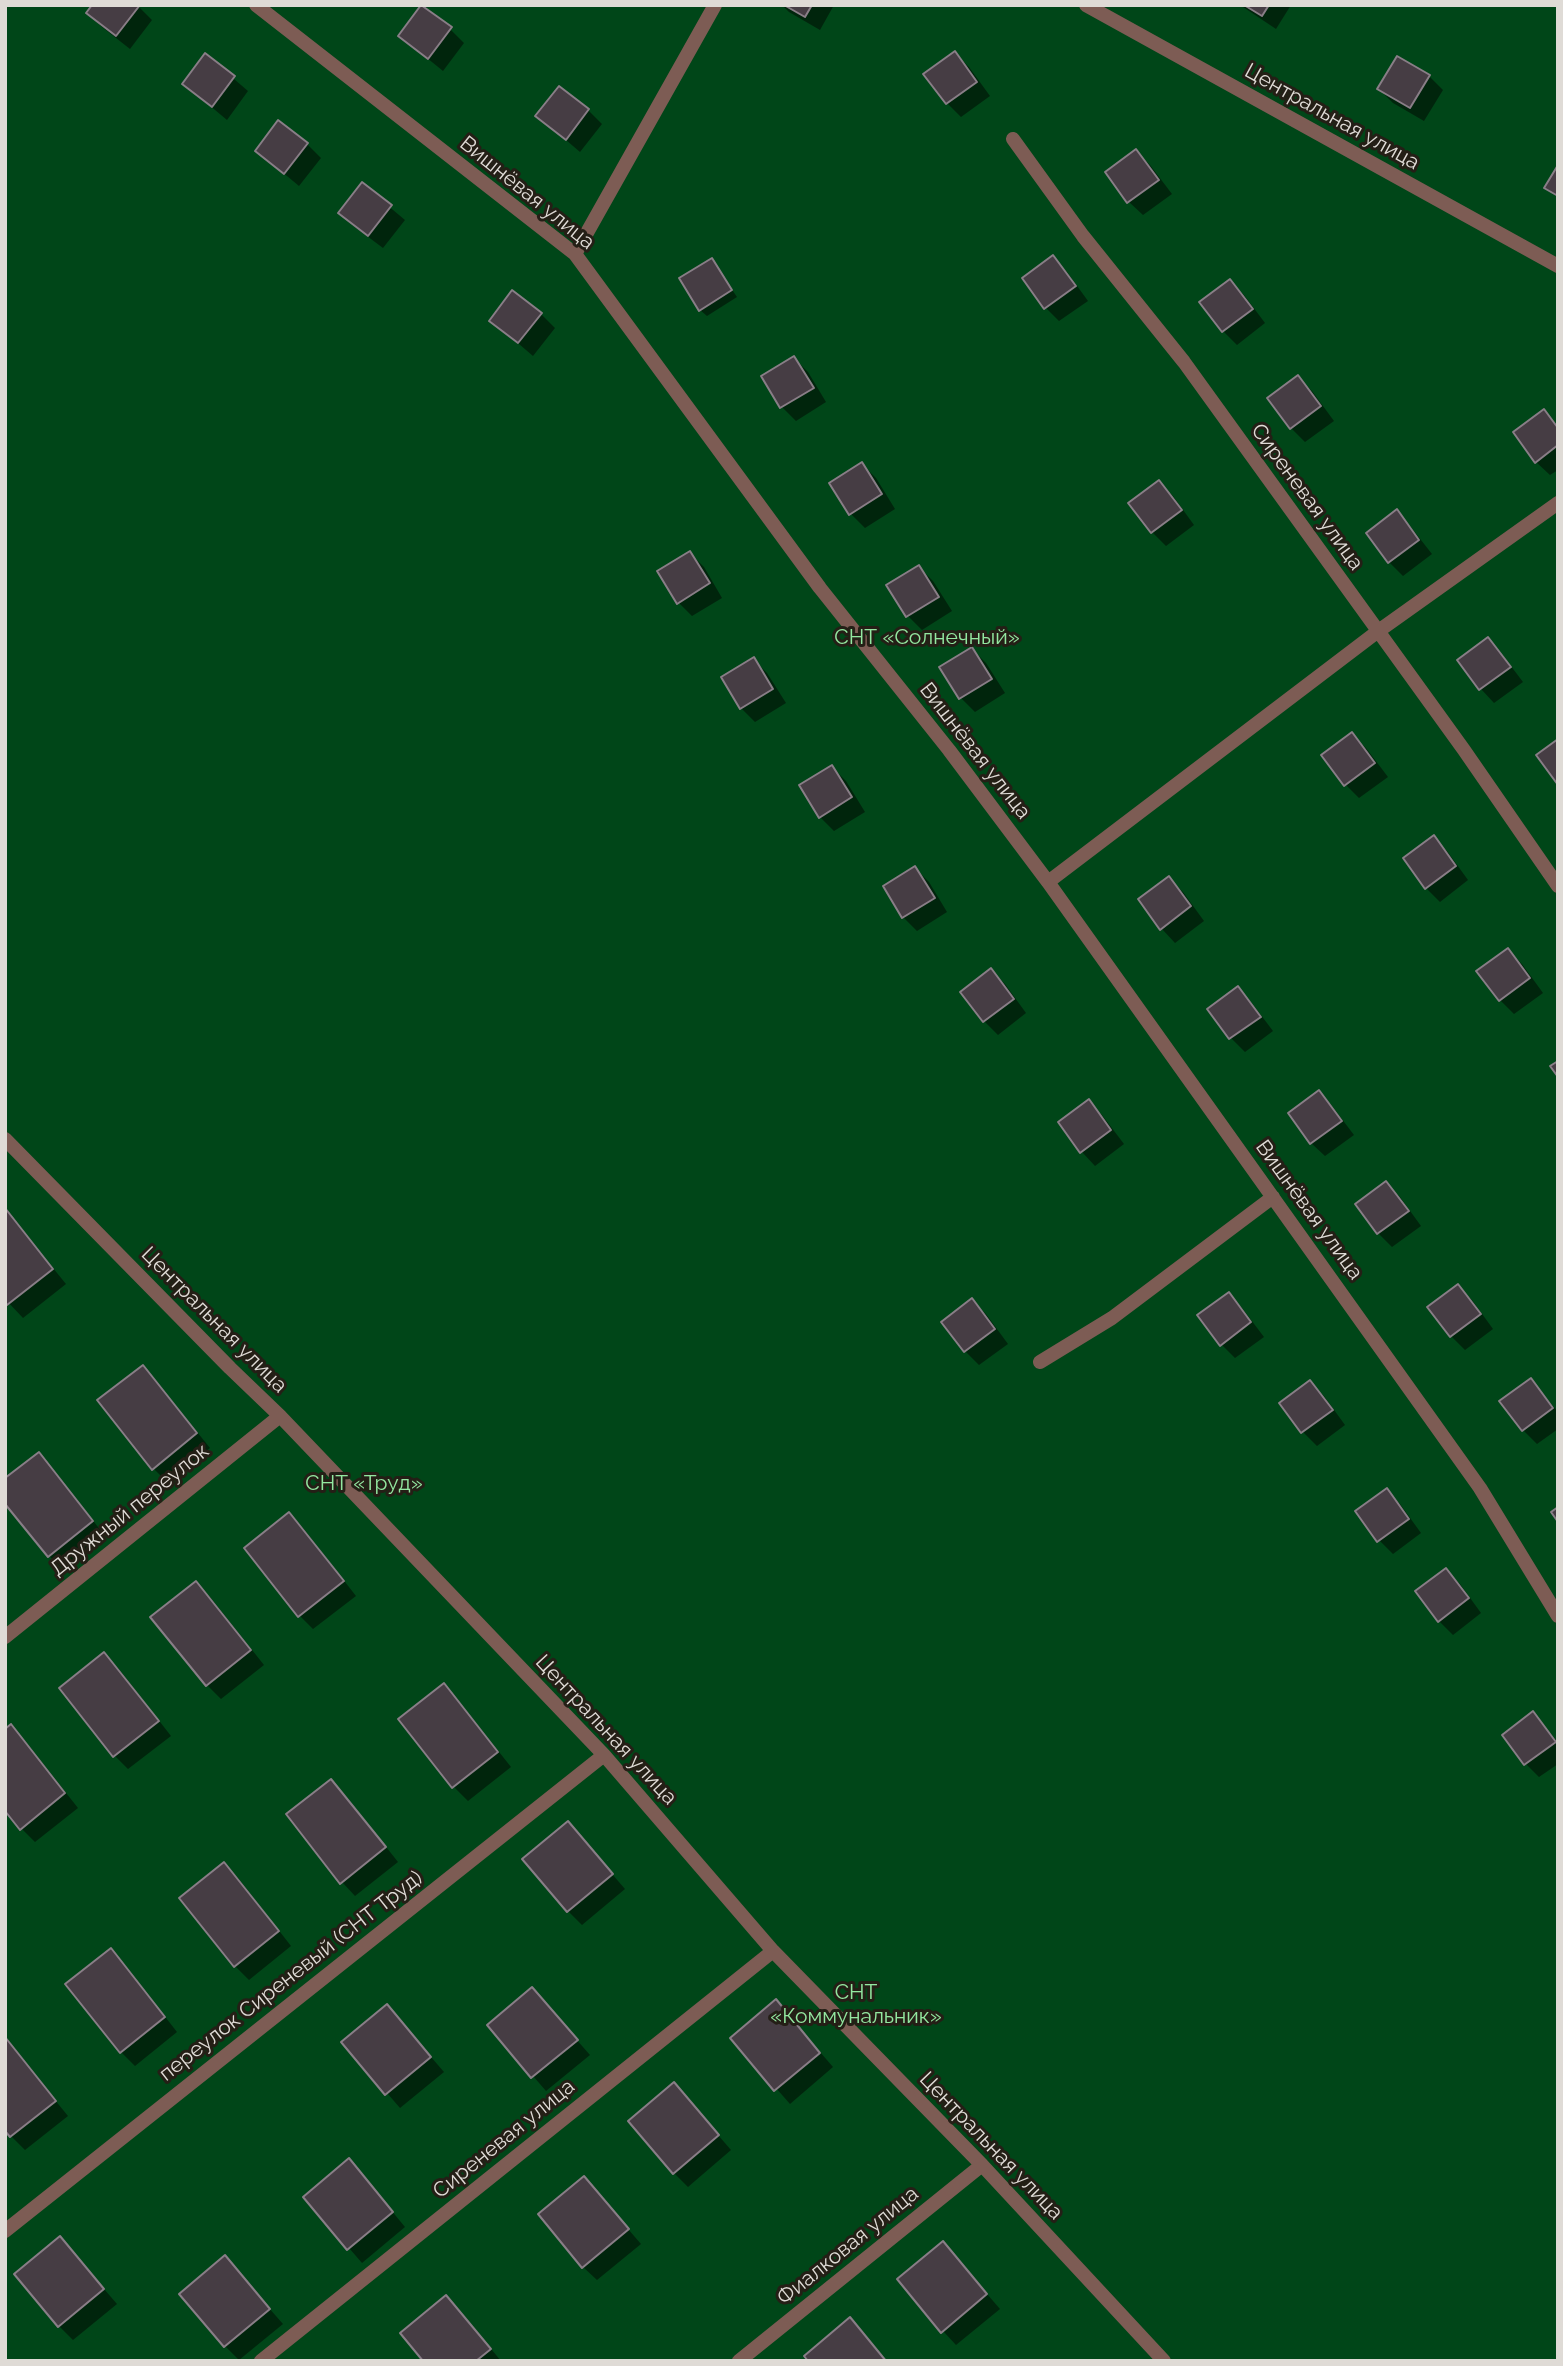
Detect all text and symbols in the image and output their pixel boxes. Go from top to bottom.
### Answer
street label: Центральная улица [1240,58,1424,176]
street label: Вишнёвая улица [455,131,599,255]
street label: Сиреневая улица [1245,419,1369,575]
park label: СНТ «Солнечный» [834,625,1020,651]
street label: Вишнёвая улица [914,678,1036,824]
street label: Вишнёвая улица [1250,1135,1368,1285]
street label: Центральная улица [136,1242,292,1398]
street label: Дружный переулок [46,1438,214,1582]
park label: СНТ «Труд» [305,1471,423,1497]
street label: Центральная улица [530,1650,682,1810]
street label: переулок Сиреневый (СНТ Труд) [154,1865,428,2087]
park label: СНТ «Коммунальник» [770,1980,942,2030]
street label: Центральная улица [914,2067,1068,2225]
street label: Сиреневая улица [428,2074,580,2204]
street label: Фиалковая улица [772,2181,924,2311]

